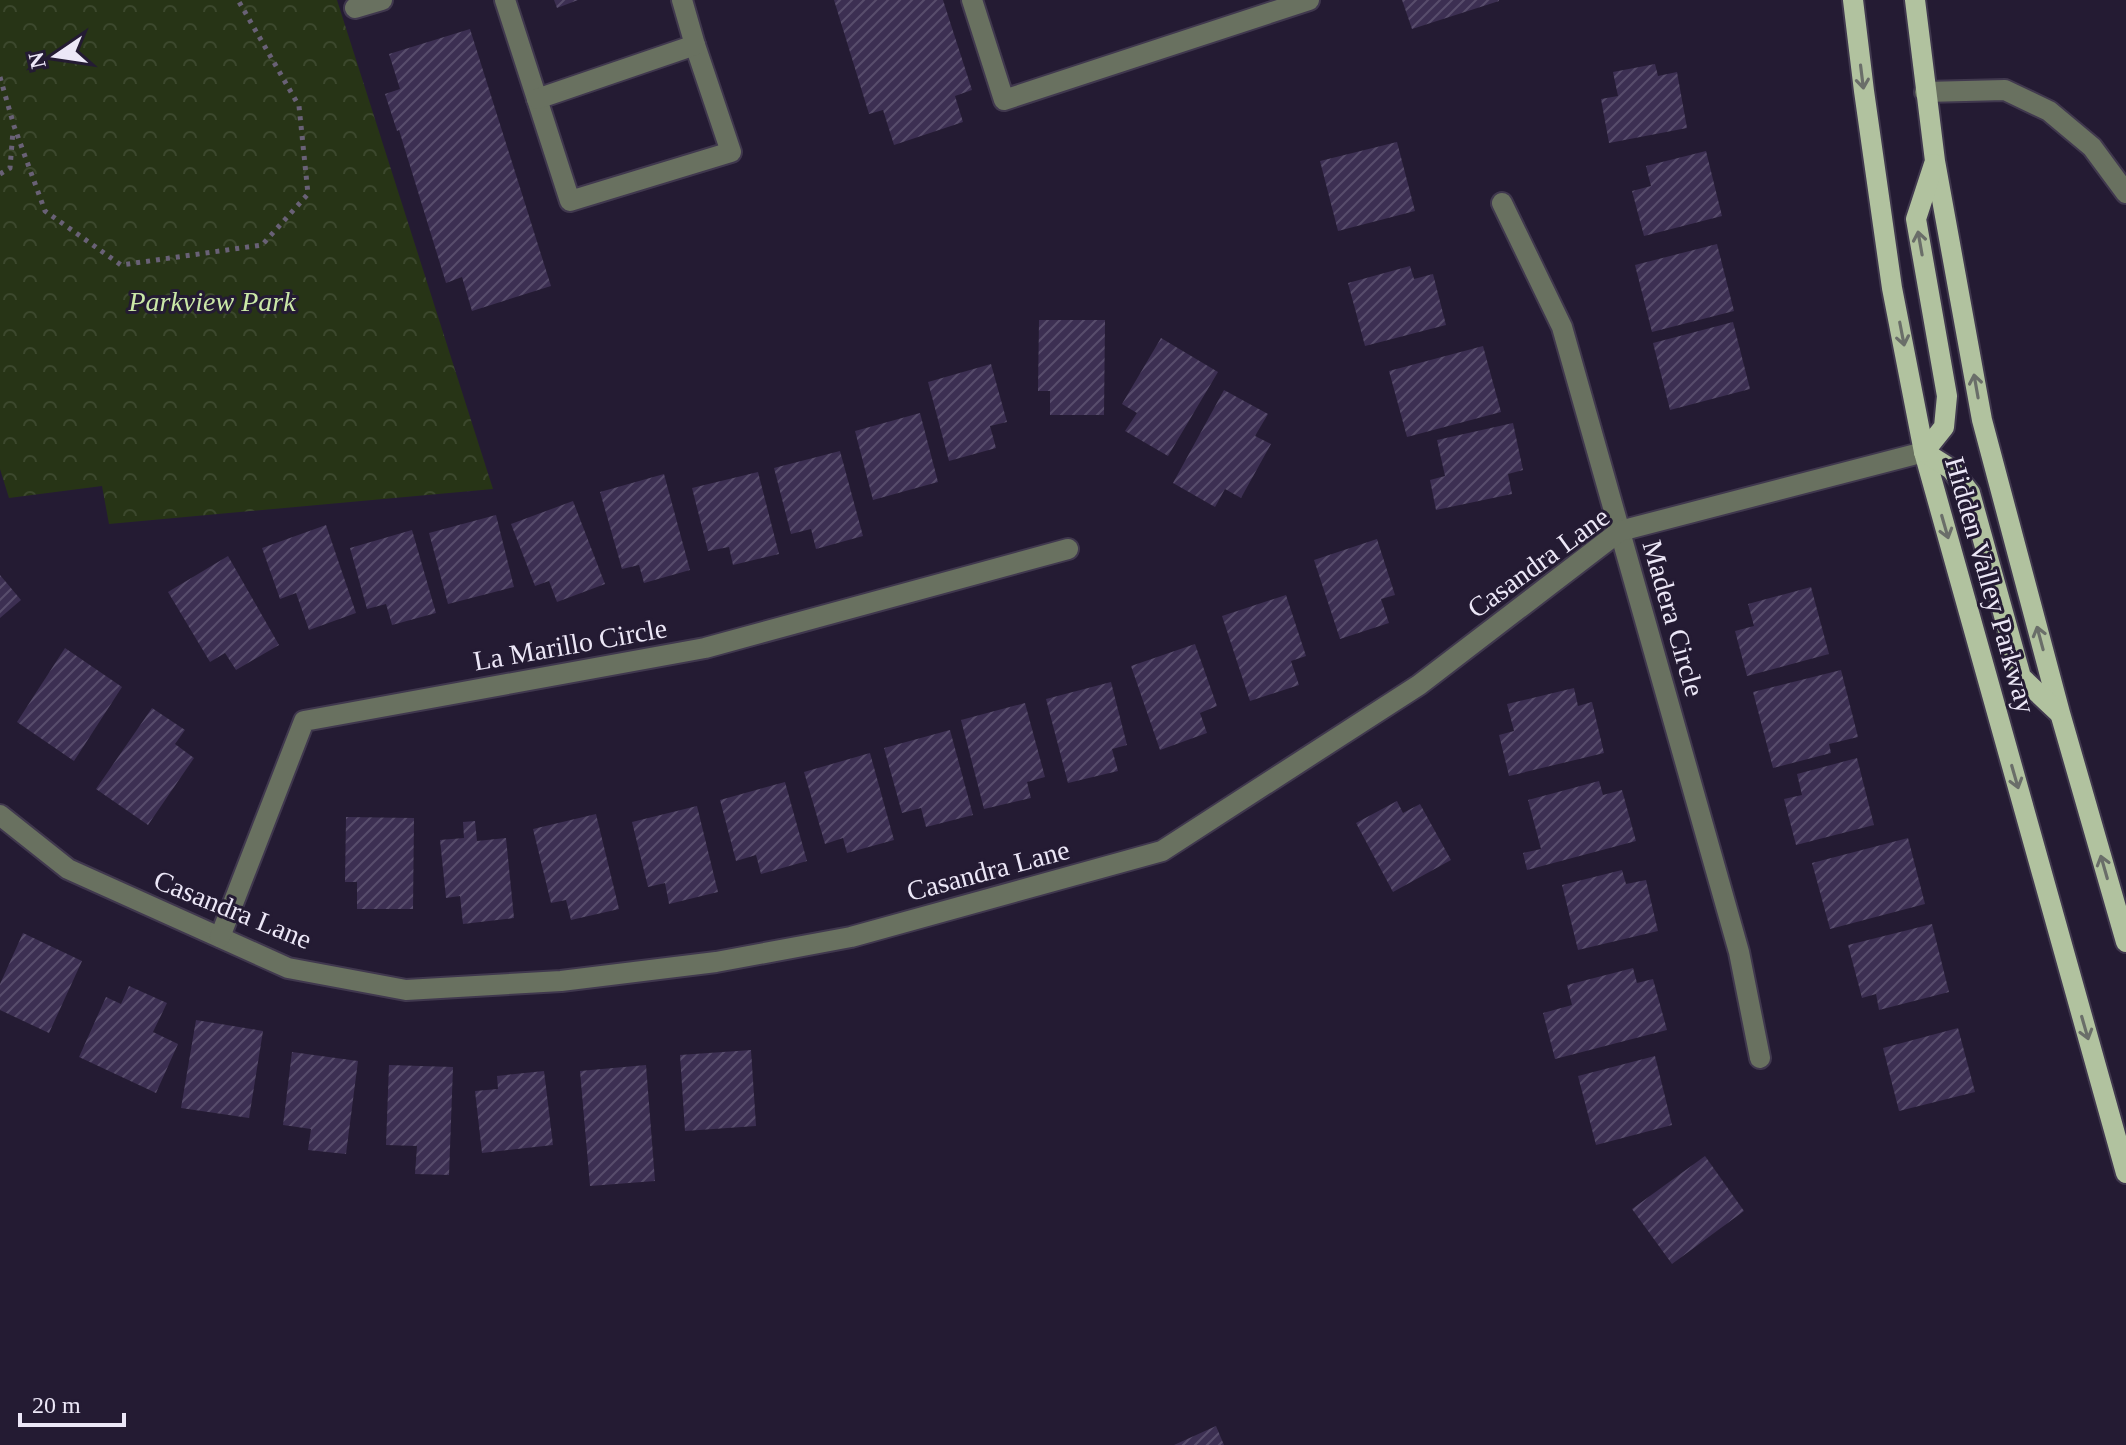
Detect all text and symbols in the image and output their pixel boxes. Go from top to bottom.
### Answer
north arrow [16,16,96,96]
text: N [23,50,51,71]
one-way arrow [1855,64,1870,90]
one-way arrow [1912,231,1927,257]
park label: Parkview Park [127,286,296,317]
one-way arrow [1895,321,1910,347]
one-way arrow [1967,374,1982,399]
street label: Hidden Valley Parkway [1939,453,2042,717]
street label: Casandra Lane [1462,501,1615,624]
one-way arrow [1939,513,1954,539]
street label: Madera Circle [1636,537,1711,700]
street label: La Marillo Circle [471,612,669,677]
one-way arrow [2031,626,2046,651]
one-way arrow [2008,764,2023,790]
street label: Casandra Lane [903,834,1073,907]
one-way arrow [2096,854,2111,880]
street label: Casandra Lane [150,864,316,955]
one-way arrow [2078,1014,2093,1040]
scale bar [20,1377,124,1427]
text: 20 m [32,1392,81,1418]

